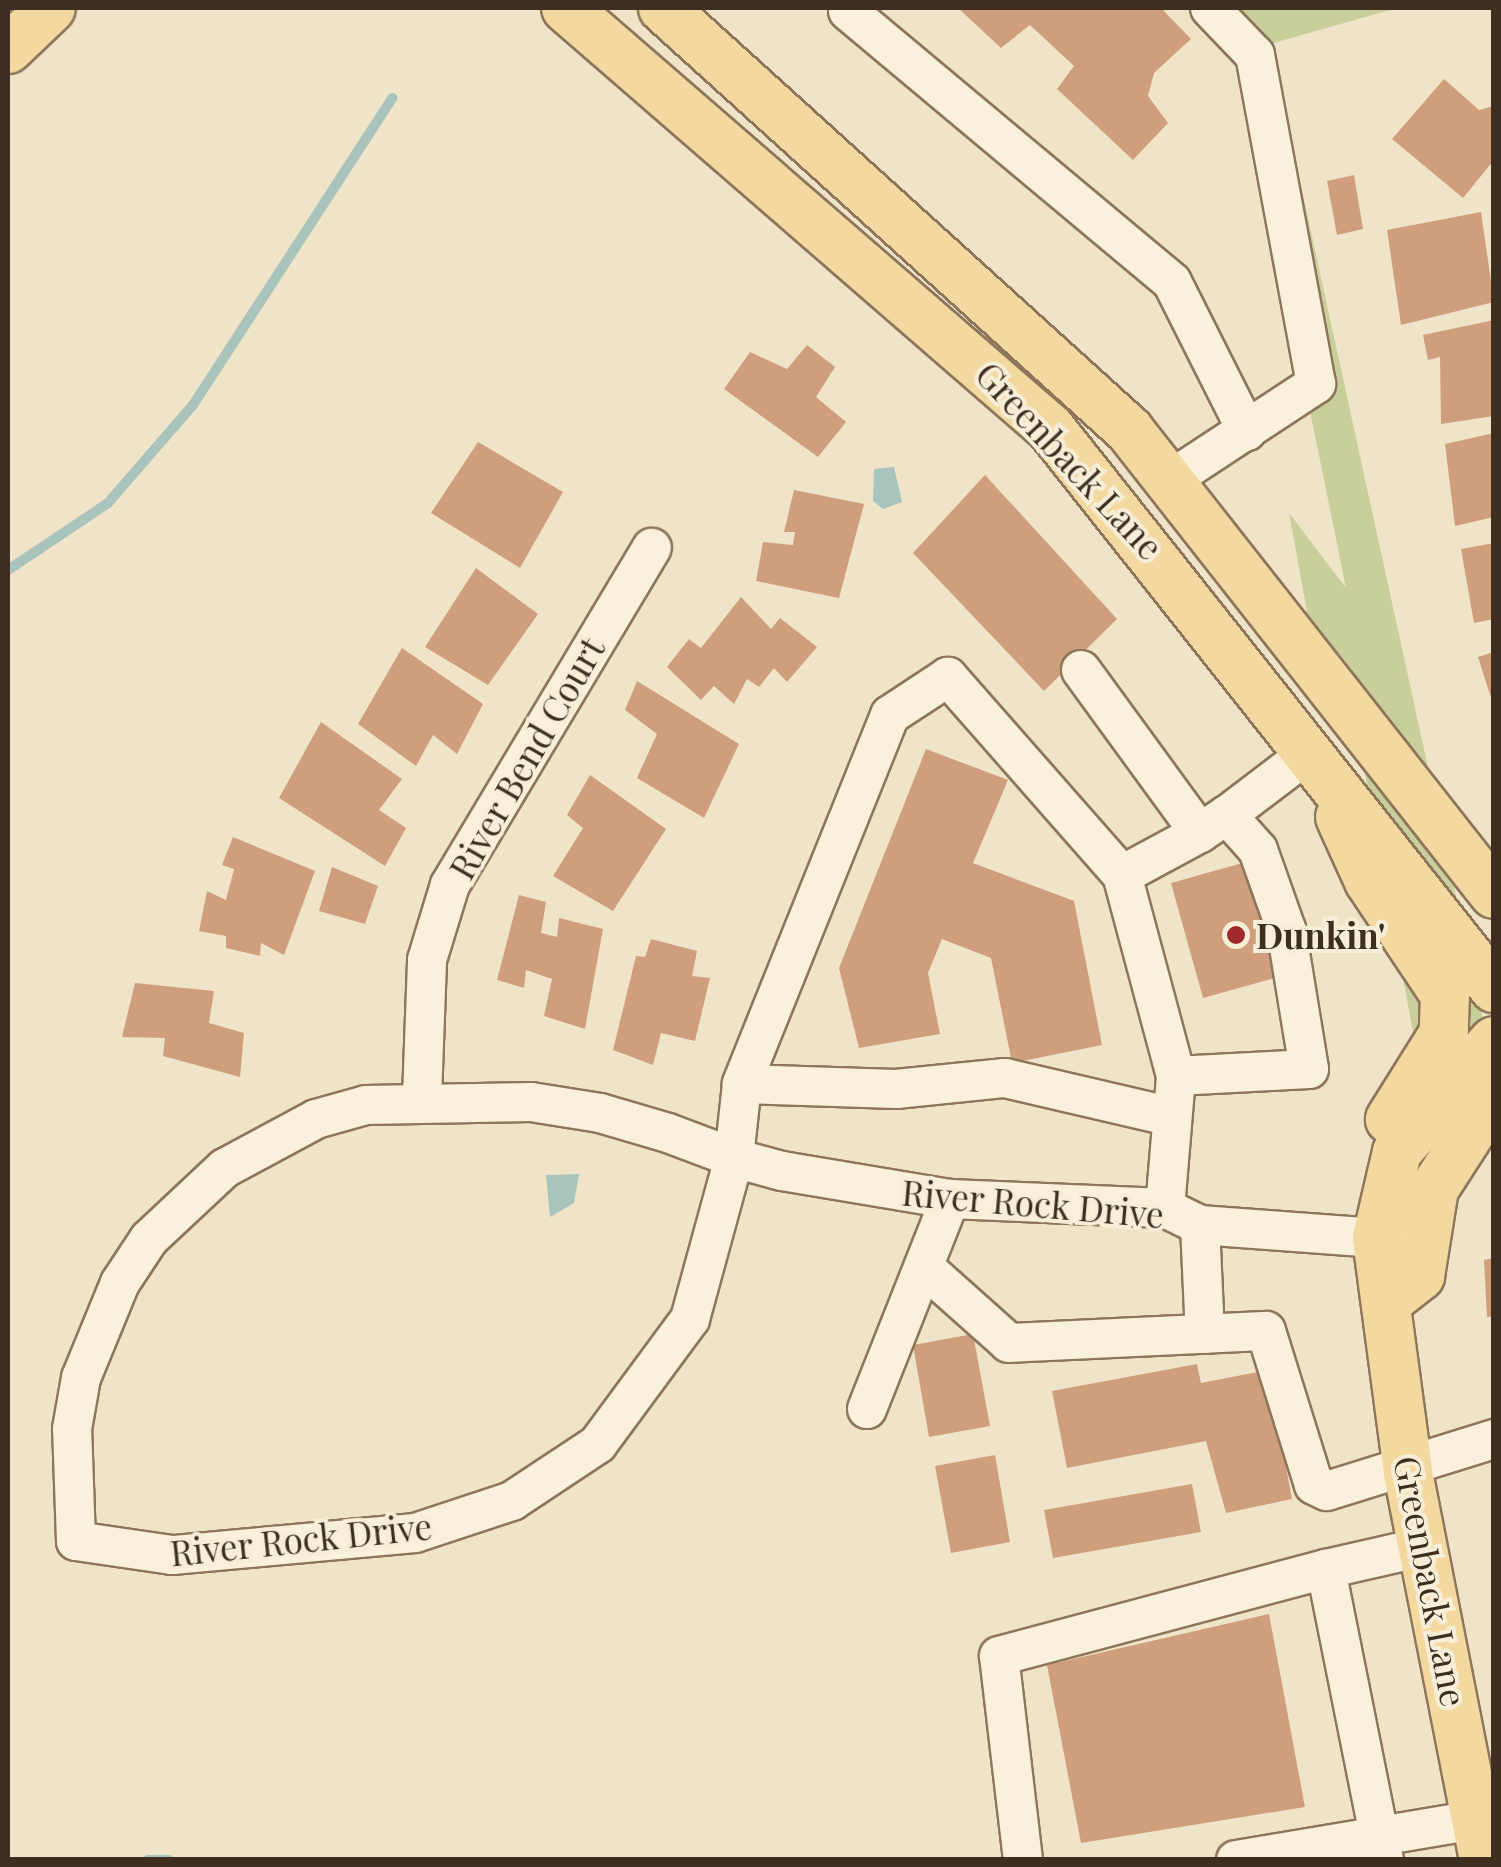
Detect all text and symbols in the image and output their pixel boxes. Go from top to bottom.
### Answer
street label: Greenback Lane [968,353,1172,567]
street label: River Bend Court [440,629,612,887]
place label: Dunkin' [1256,914,1385,956]
marker: Dunkin' [1225,924,1247,946]
street label: River Rock Drive [900,1171,1166,1235]
street label: Greenback Lane [1386,1452,1476,1710]
street label: River Rock Drive [167,1504,435,1574]

